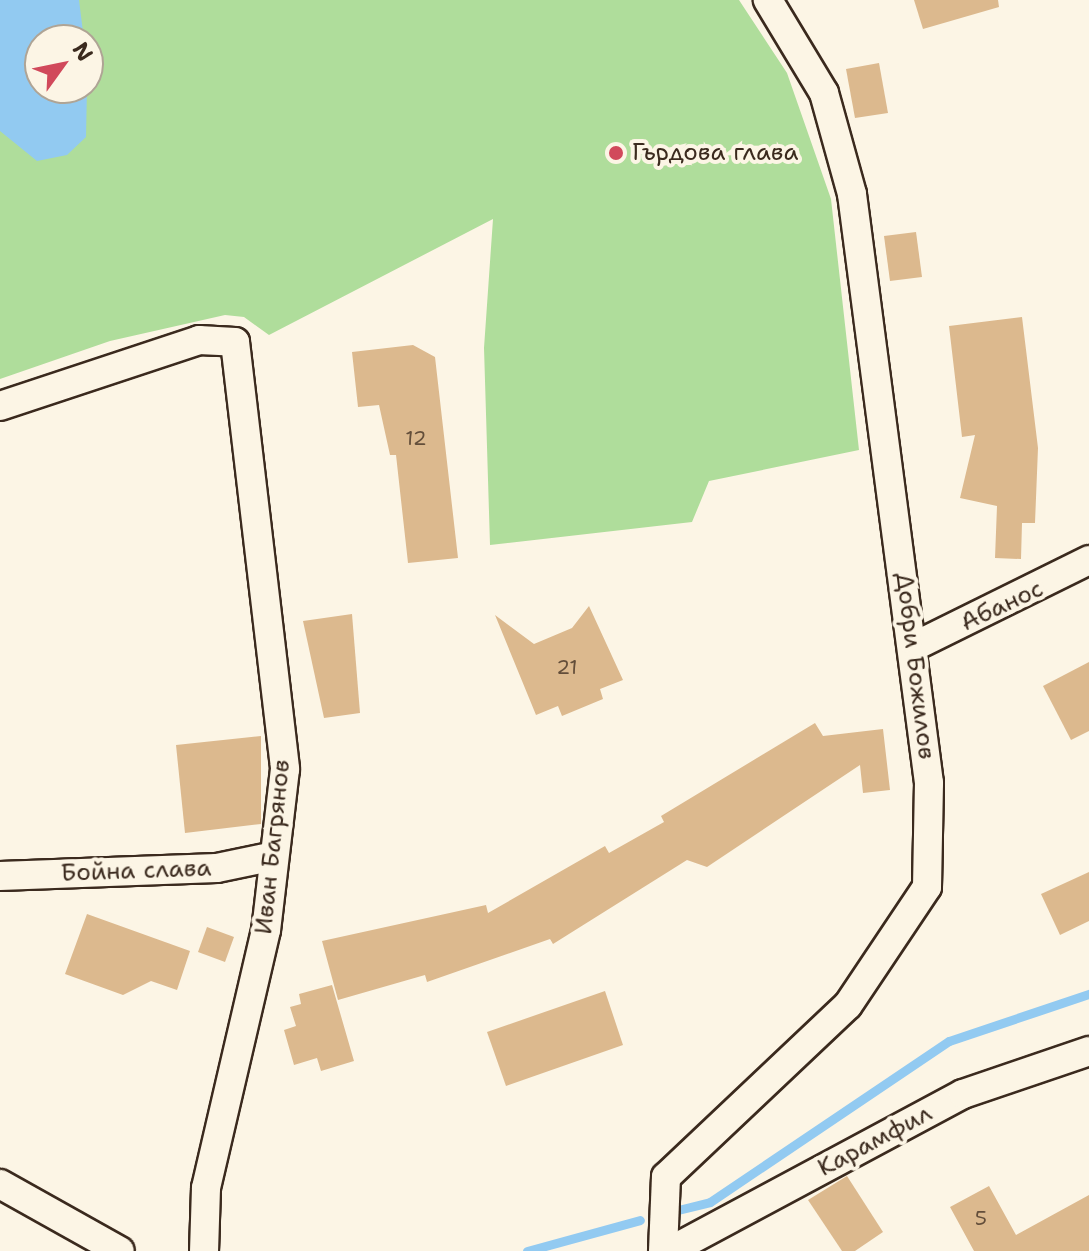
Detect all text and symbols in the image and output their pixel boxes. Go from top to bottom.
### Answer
north arrow [24,24,104,104]
text: N [66,37,100,67]
place label: Гърдова глава [632,139,798,167]
marker: Гърдова глава [607,144,625,162]
house number: 12 [405,426,427,450]
street label: Добри Божилов [889,571,941,761]
street label: Абанос [956,574,1048,638]
house number: 21 [556,655,578,679]
street label: Иван Багрянов [249,758,297,936]
street label: Бойна слава [60,854,212,888]
street label: Карамфил [813,1099,937,1183]
house number: 5 [975,1206,987,1230]

